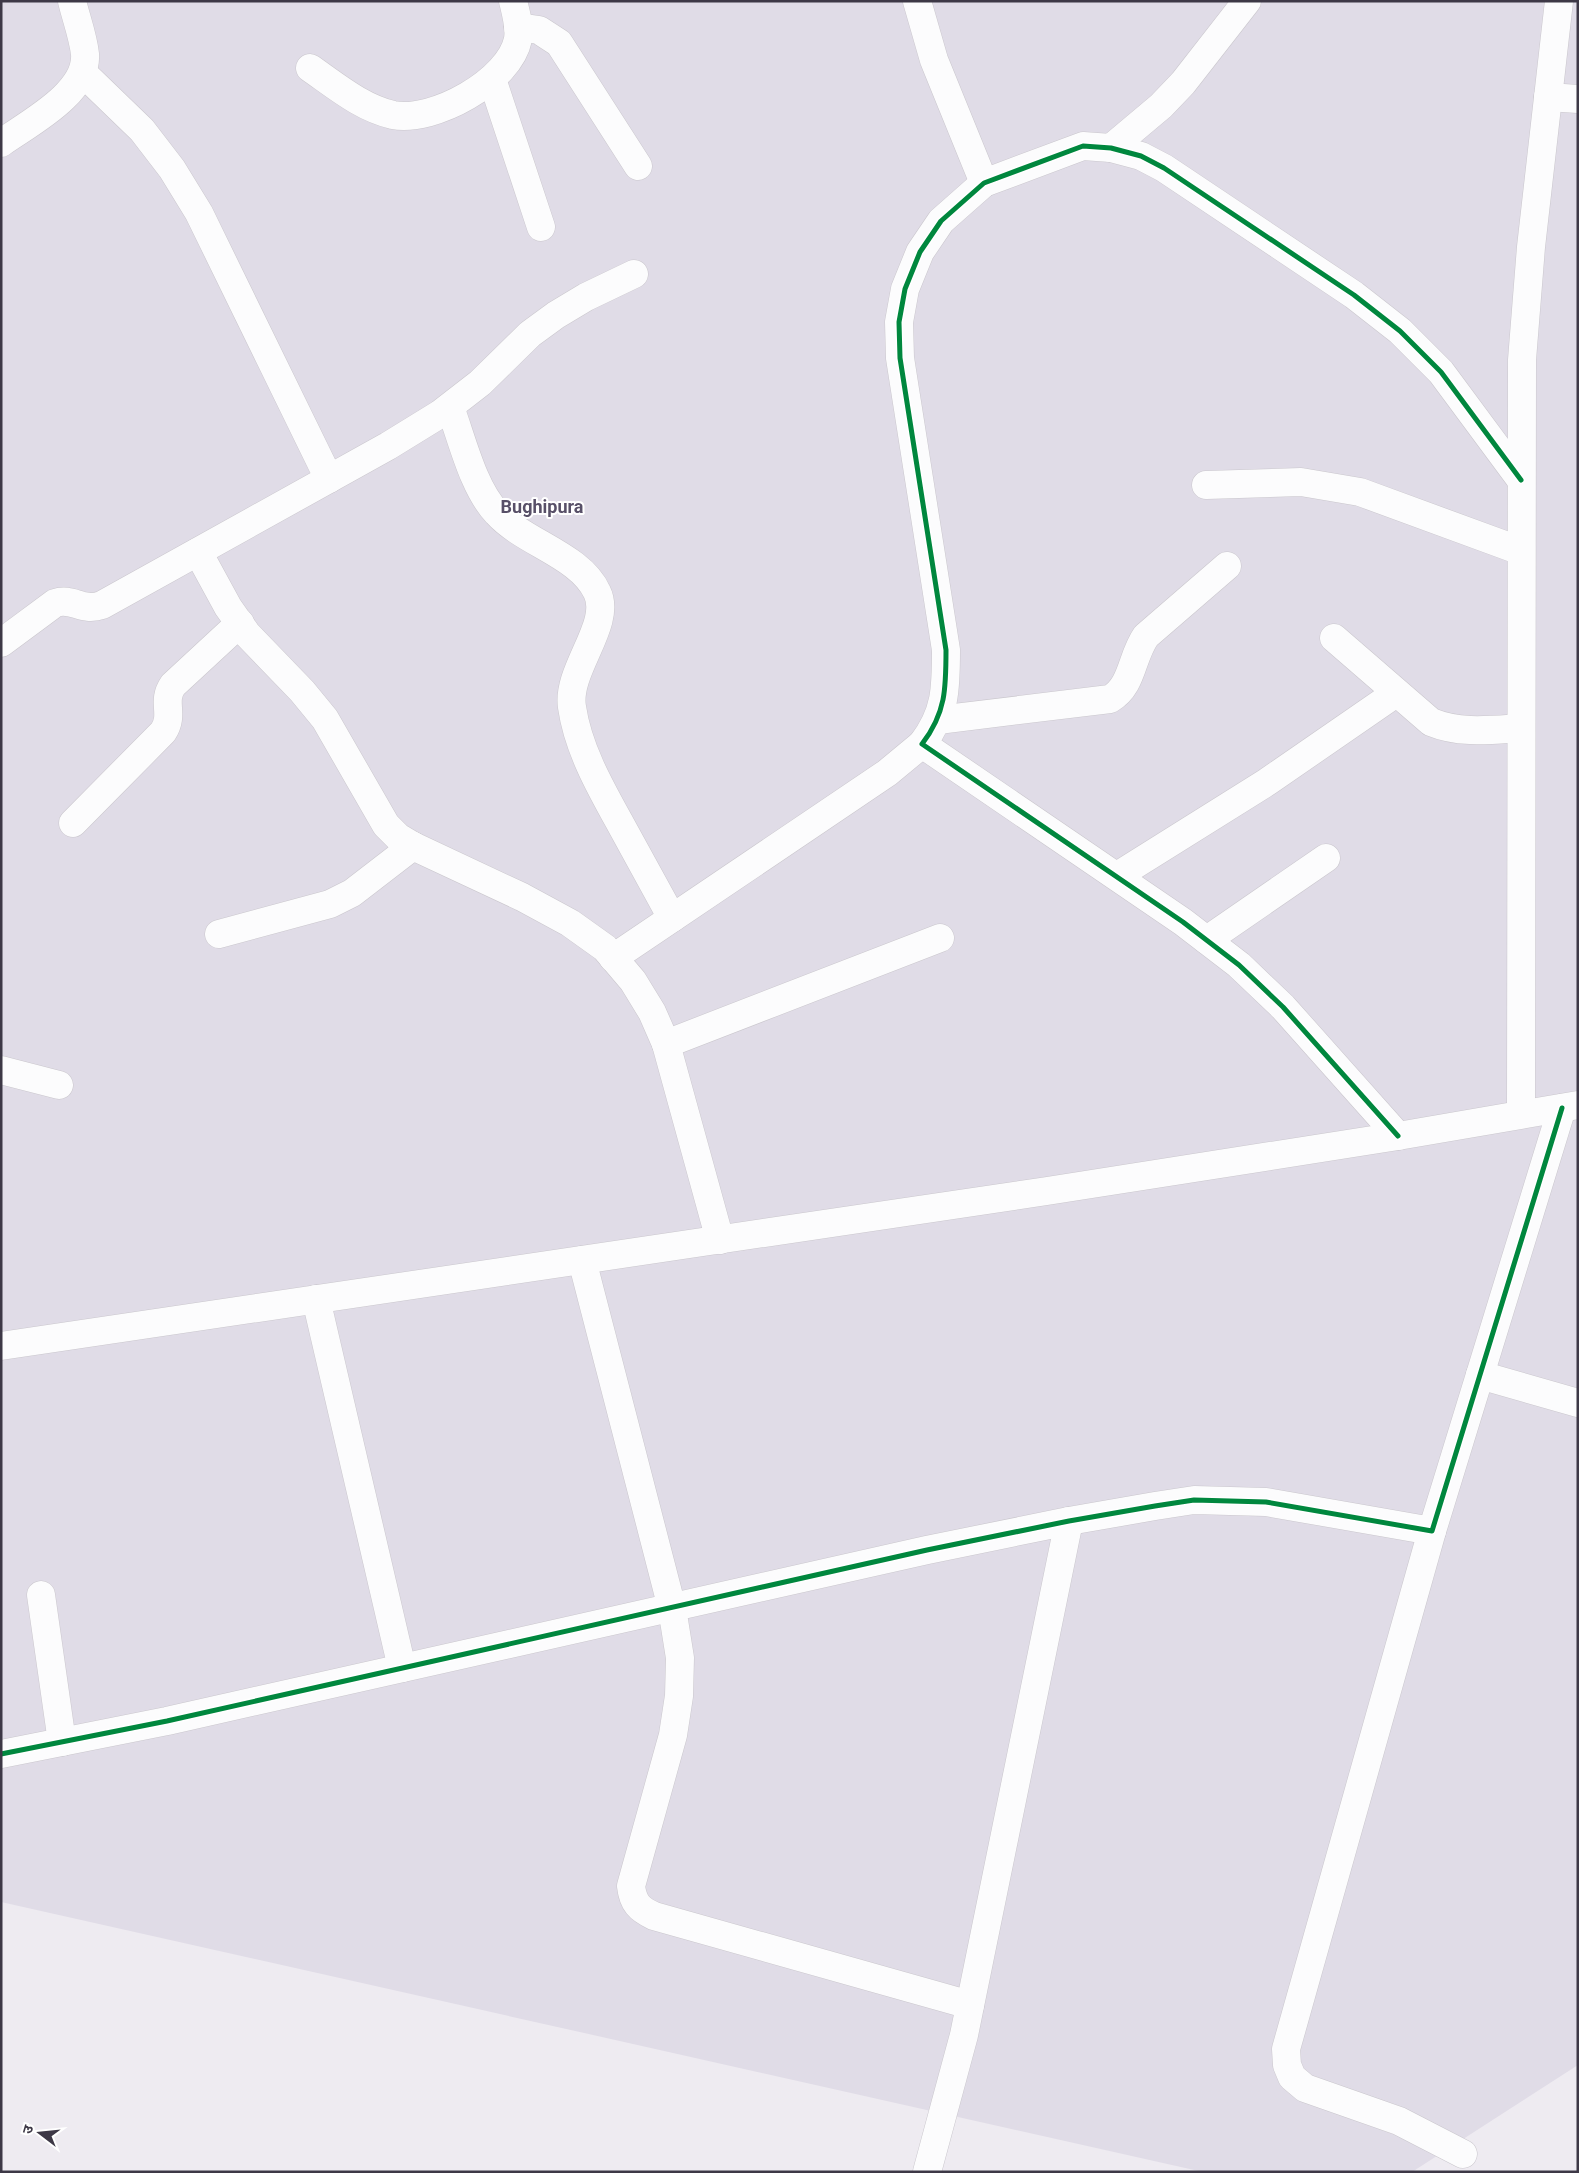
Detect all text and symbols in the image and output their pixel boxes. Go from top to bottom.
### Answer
district label: Bughipura [501,496,584,517]
north arrow [15,2108,65,2158]
text: उ [19,2123,37,2136]

